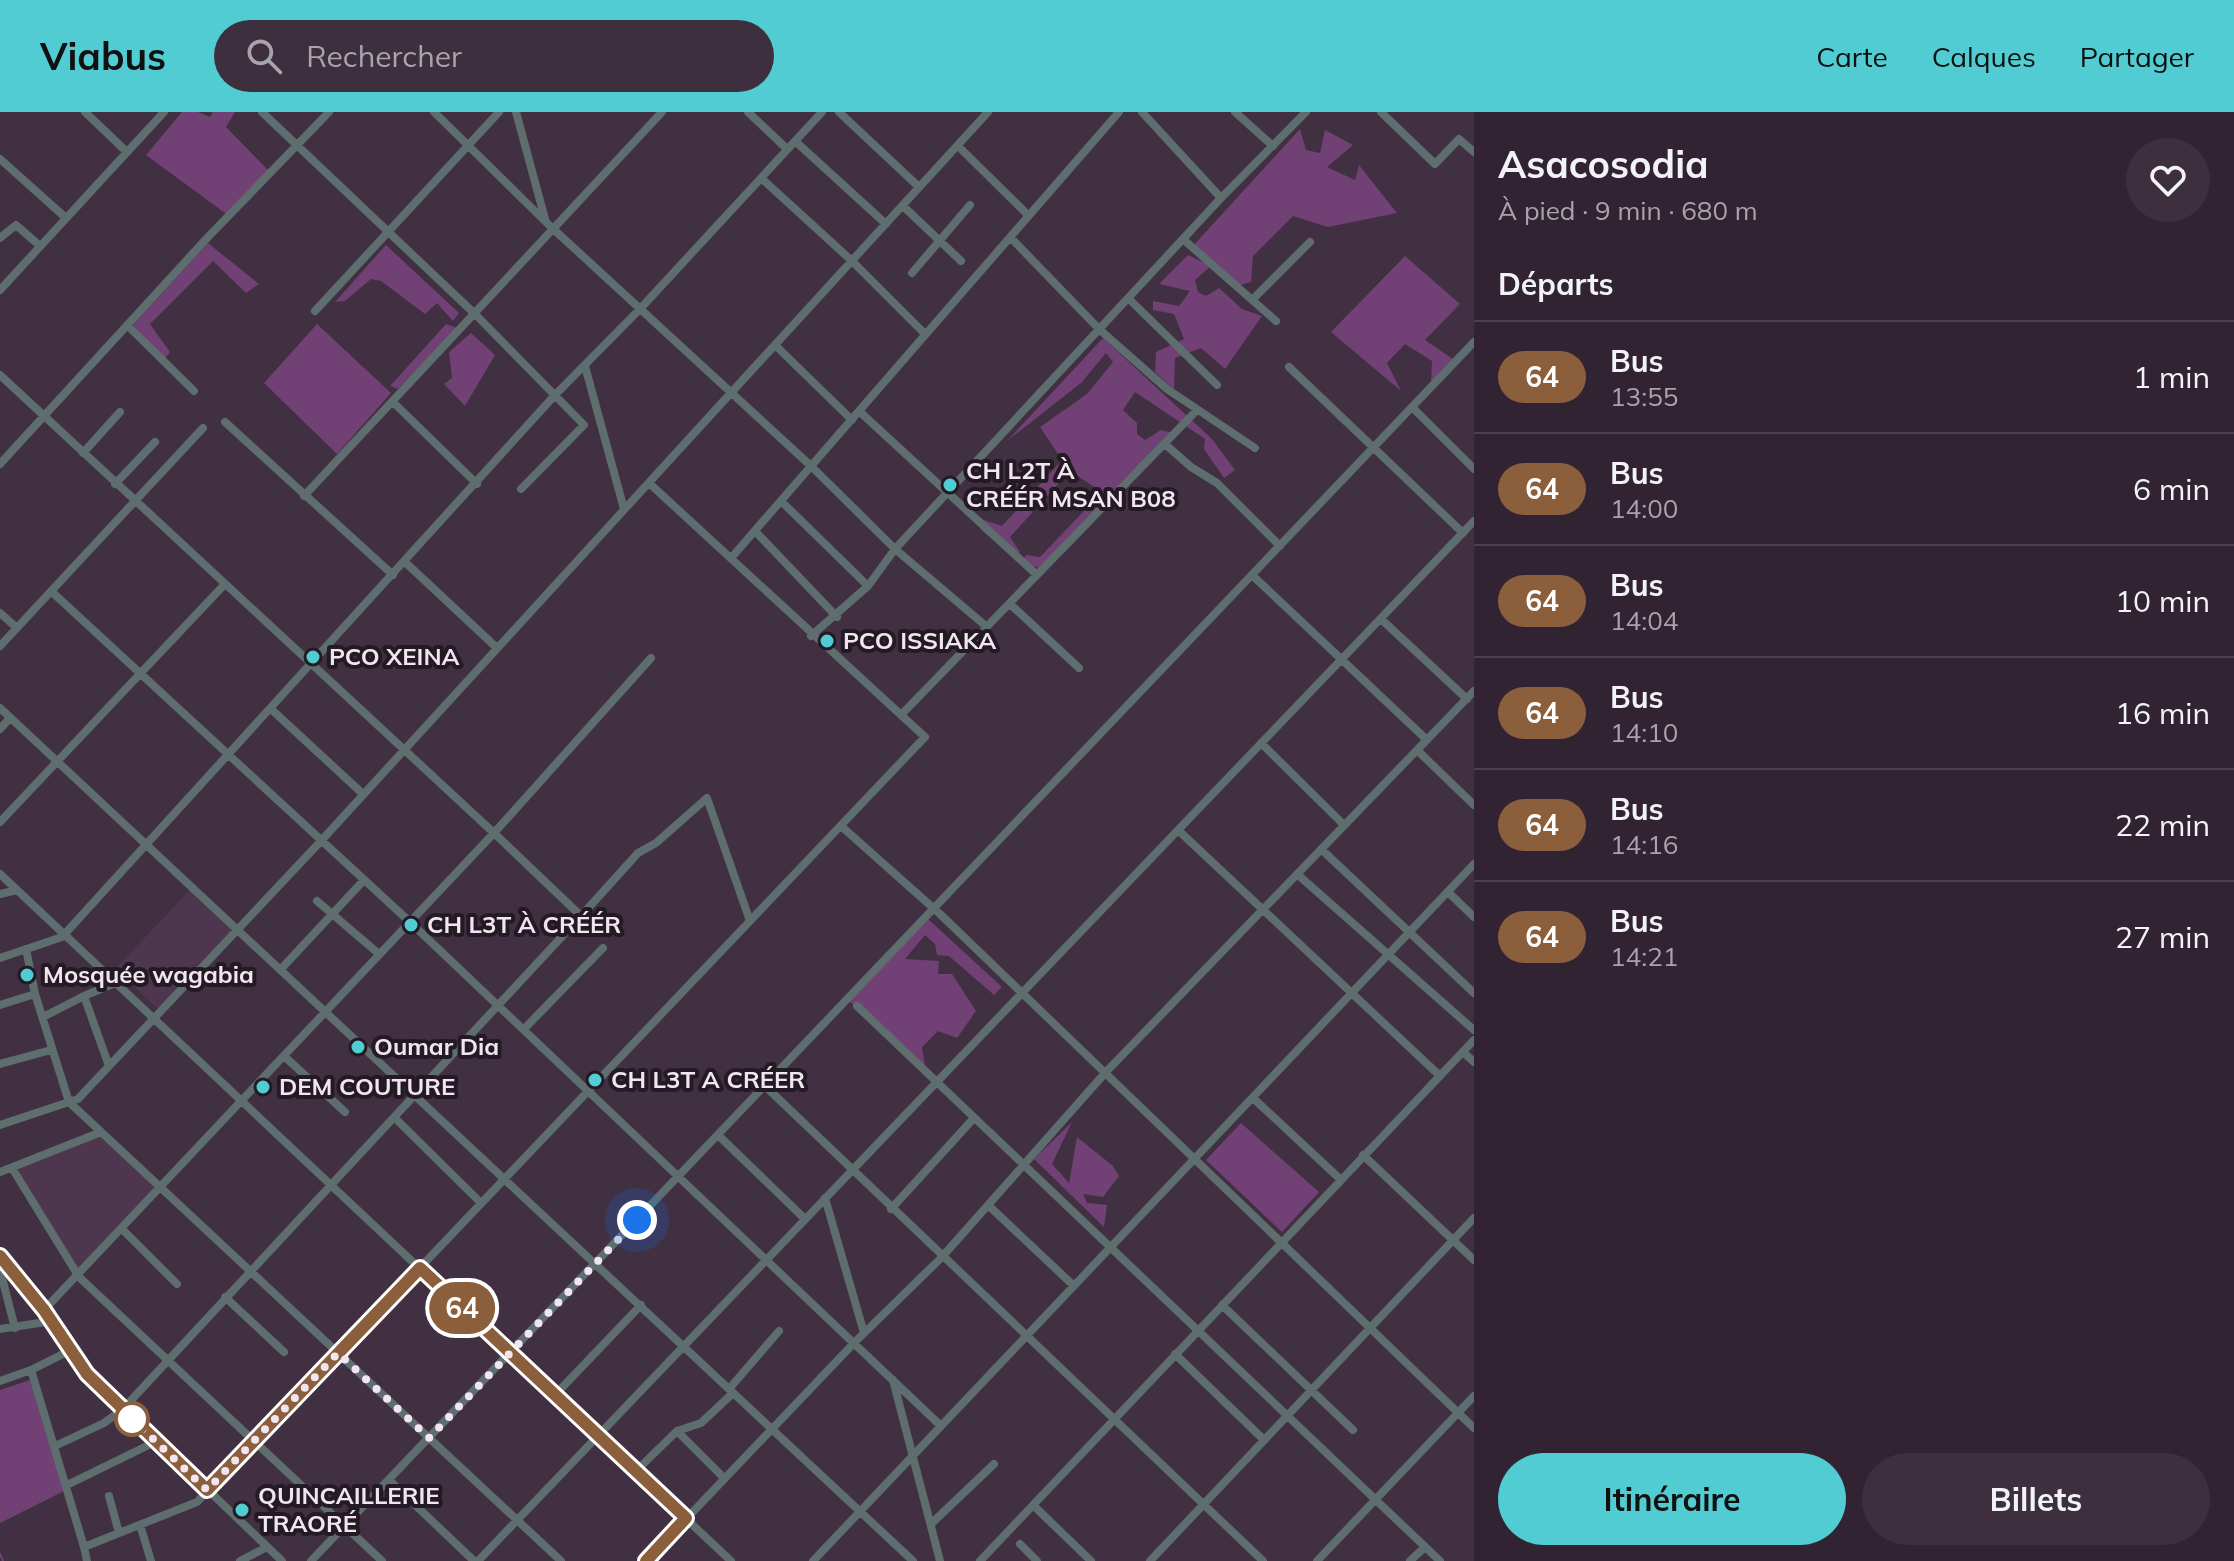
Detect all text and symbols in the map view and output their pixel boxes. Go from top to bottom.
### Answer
search box [214,20,774,92]
text: Viabus [40,32,166,80]
icon: search [242,34,286,78]
text: Rechercher [306,37,462,75]
text: Carte [1816,39,1888,74]
text: Calques [1932,39,2036,74]
text: Partager [2080,39,2194,74]
button: heart [2126,138,2210,222]
text: Asacosodia [1498,140,1709,188]
text: À pied · 9 min · 680 m [1498,194,1758,227]
text: Départs [1498,265,1614,303]
text: Bus [1610,342,1664,380]
text: 1 min [2133,358,2210,396]
text: 64 [1525,359,1559,394]
text: 13:55 [1610,380,1678,413]
text: Bus [1610,454,1664,492]
place label: CH L2T À CRÉÉR MSAN B08 [966,455,1176,513]
text: 6 min [2133,470,2210,508]
text: 64 [1525,471,1559,506]
marker: CH L2T À CRÉÉR MSAN B08 [941,476,959,494]
text: 14:00 [1610,492,1678,525]
text: Bus [1610,566,1664,604]
text: 10 min [2115,582,2210,620]
text: 64 [1525,583,1559,618]
text: 14:04 [1610,604,1678,637]
place label: PCO ISSIAKA [843,625,996,655]
marker: PCO ISSIAKA [818,632,836,650]
place label: PCO XEINA [329,641,460,671]
marker: PCO XEINA [304,648,322,666]
text: Bus [1610,678,1664,716]
text: 16 min [2115,694,2210,732]
text: 64 [1525,695,1559,730]
text: 14:10 [1610,716,1678,749]
text: Bus [1610,790,1664,828]
text: 22 min [2115,806,2210,844]
text: 64 [1525,807,1559,842]
text: 14:16 [1610,828,1678,861]
text: Bus [1610,902,1664,940]
place label: CH L3T À CRÉÉR [427,909,621,939]
marker: CH L3T À CRÉÉR [402,916,420,934]
text: 27 min [2115,918,2210,956]
text: 64 [1525,919,1559,954]
text: 14:21 [1610,940,1678,973]
place label: Mosquée wagabia [43,959,254,989]
marker: Mosquée wagabia [18,966,36,984]
place label: Oumar Dia [374,1031,499,1061]
marker: Oumar Dia [349,1038,367,1056]
place label: CH L3T A CRÉER [611,1064,805,1094]
place label: DEM COUTURE [279,1071,455,1101]
marker: CH L3T A CRÉER [586,1071,604,1089]
marker: DEM COUTURE [254,1078,272,1096]
your location [617,1200,657,1240]
line badge: 64 [426,1282,498,1334]
text: 64 [445,1290,479,1325]
unlabelled marker [115,1402,149,1436]
button: Itinéraire [1498,1453,1846,1545]
button: Billets [1862,1453,2210,1545]
place label: QUINCAILLERIE TRAORÉ [258,1480,440,1538]
marker: QUINCAILLERIE TRAORÉ [233,1501,251,1519]

